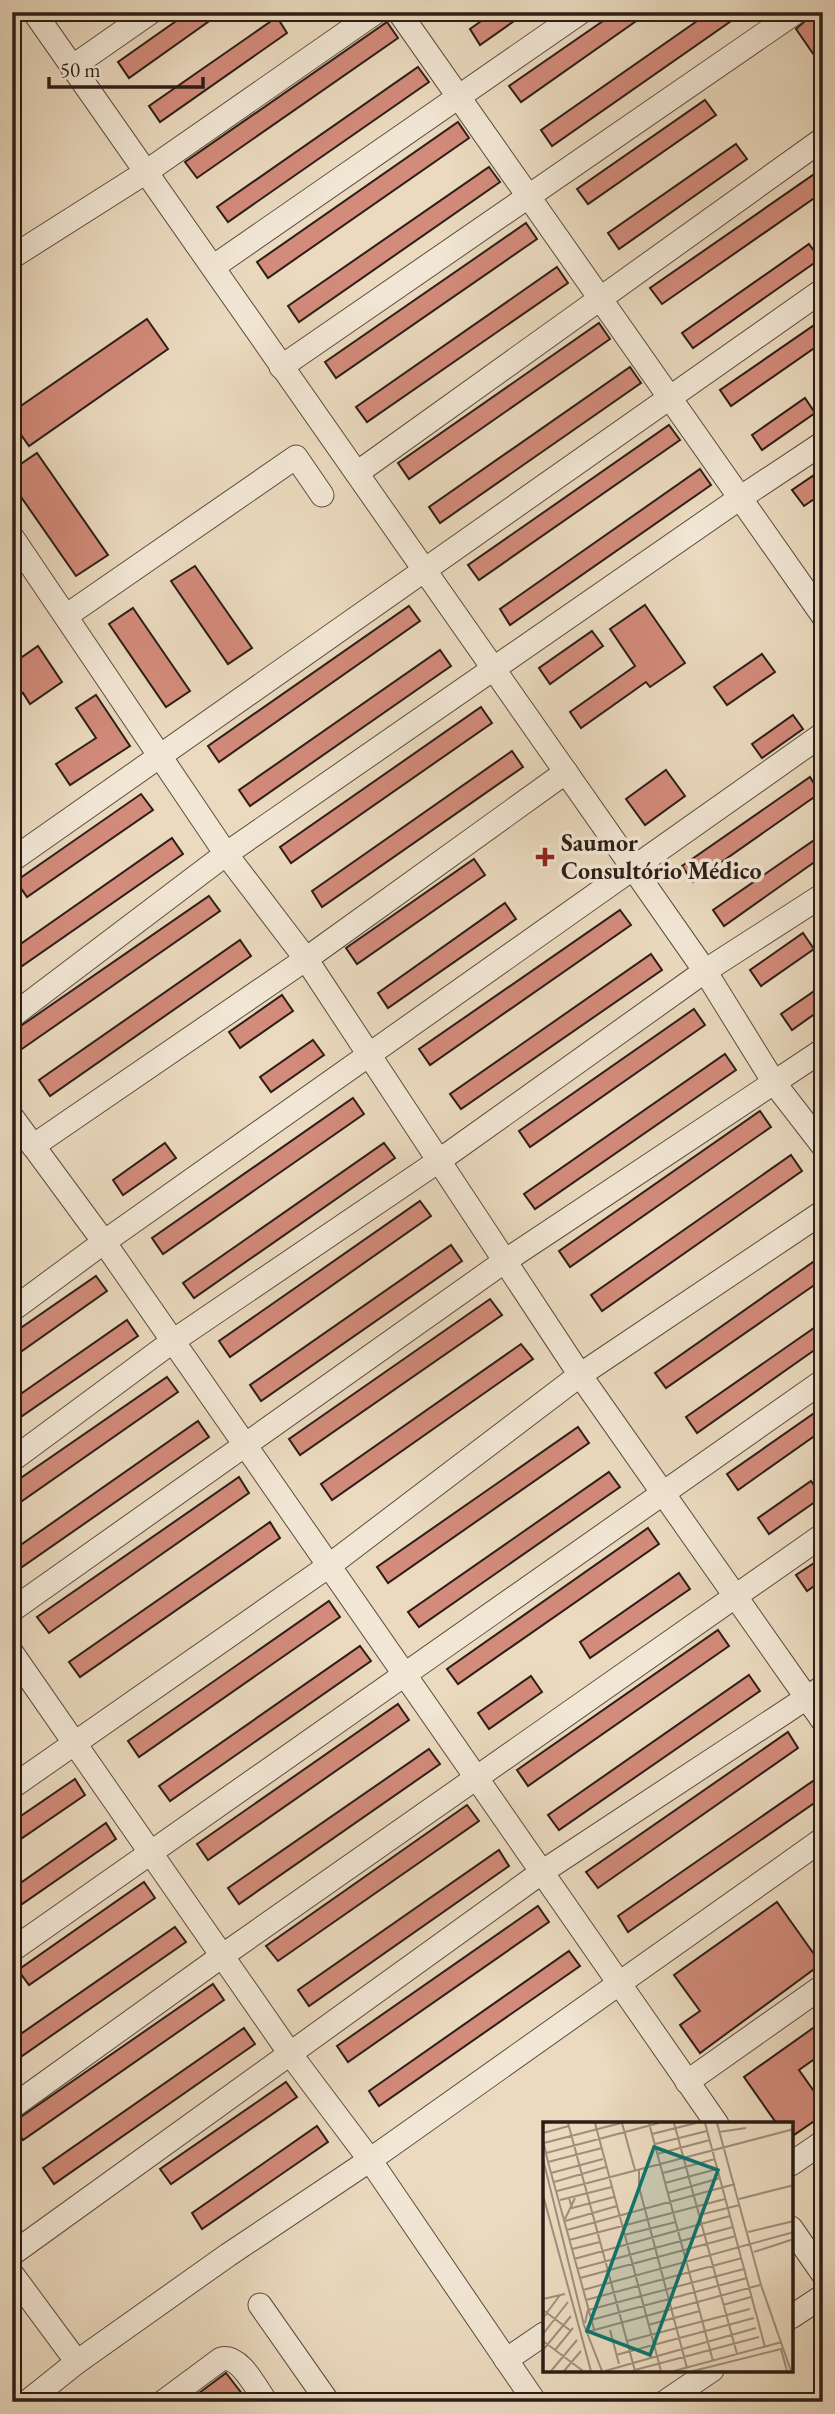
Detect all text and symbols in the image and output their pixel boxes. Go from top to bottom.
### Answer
scale bar [49,46,203,90]
text: 50 m [60,56,101,83]
place label: Saumor Consultório Médico [561,827,762,886]
marker: Saumor Consultório Médico [535,847,555,867]
inset map [543,2122,793,2372]

